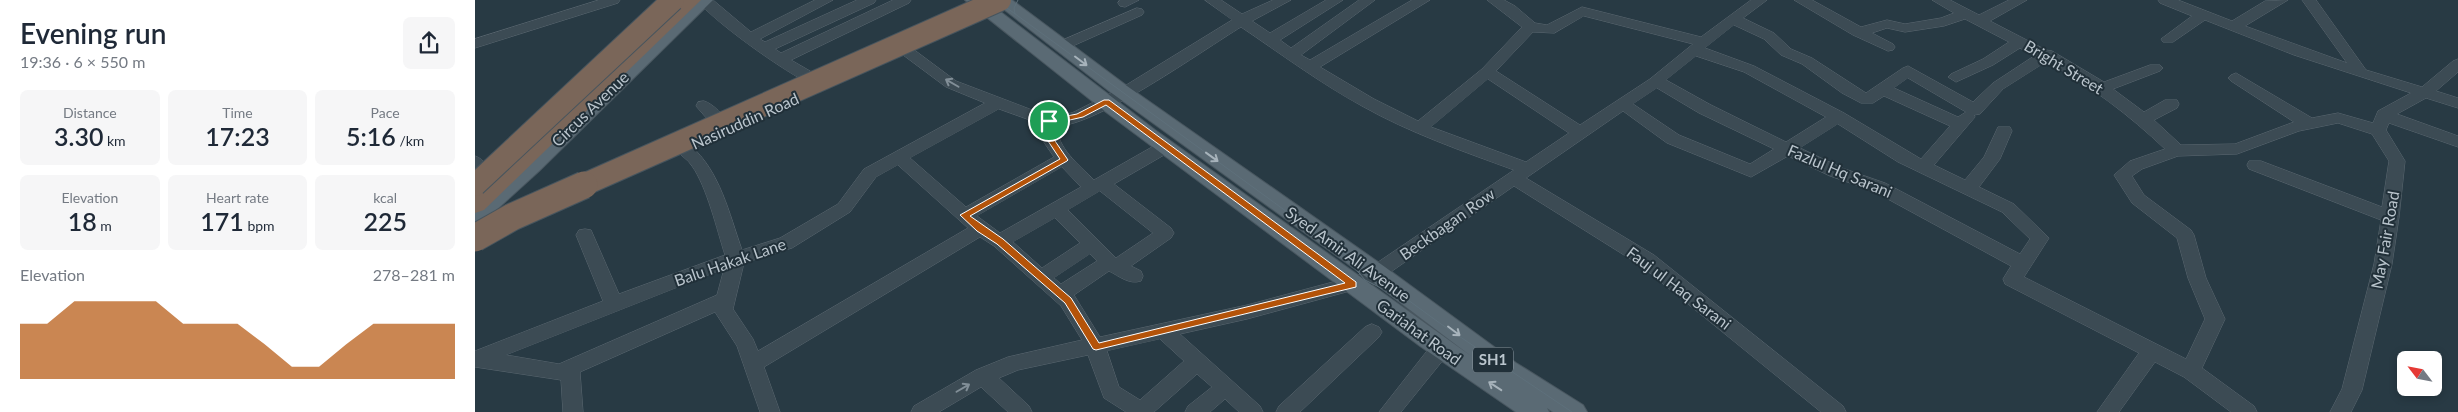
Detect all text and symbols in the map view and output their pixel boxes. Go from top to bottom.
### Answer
text: Evening run [20,16,166,50]
button: share [403,17,455,69]
street label: Bright Street [2021,36,2107,98]
text: 19:36 · 6 × 550 m [20,52,145,71]
one-way arrow [1074,56,1088,66]
street label: Circus Avenue [547,67,632,150]
one-way arrow [946,78,960,88]
street label: Nasiruddin Road [688,88,802,153]
pin [1028,100,1070,142]
text: Distance [63,104,117,121]
text: Time [222,104,253,121]
text: Pace [371,104,400,121]
icon: arrive [1035,107,1063,135]
text: 3.30 [54,121,103,151]
text: 17:23 [205,121,270,151]
text: 5:16 [346,121,396,151]
text: km [103,132,126,149]
text: /km [396,132,424,149]
street label: Fazlul Hq Sarani [1785,140,1895,201]
one-way arrow [1205,152,1219,162]
street label: Beckbagan Row [1396,184,1498,263]
text: Elevation [61,189,118,206]
text: Heart rate [206,189,269,206]
text: kcal [373,189,397,206]
street label: May Fair Road [2367,189,2402,290]
street label: Syed Amir Ali Avenue [1282,202,1414,305]
text: 18 [68,206,97,236]
text: 171 [200,206,244,236]
text: 225 [363,206,407,236]
text: m [97,217,112,234]
text: bpm [244,217,275,234]
street label: Balu Hakak Lane [672,234,788,290]
street label: Fauj ul Haq Sarani [1623,242,1735,333]
text: Elevation [20,265,85,284]
text: 278–281 m [373,265,455,284]
street label: Gariahat Road [1374,295,1465,368]
one-way arrow [1447,326,1461,336]
road number: SH1 [1473,348,1513,372]
north arrow [2397,351,2443,396]
map controls [2397,351,2442,396]
one-way arrow [1488,380,1502,391]
one-way arrow [955,382,969,392]

